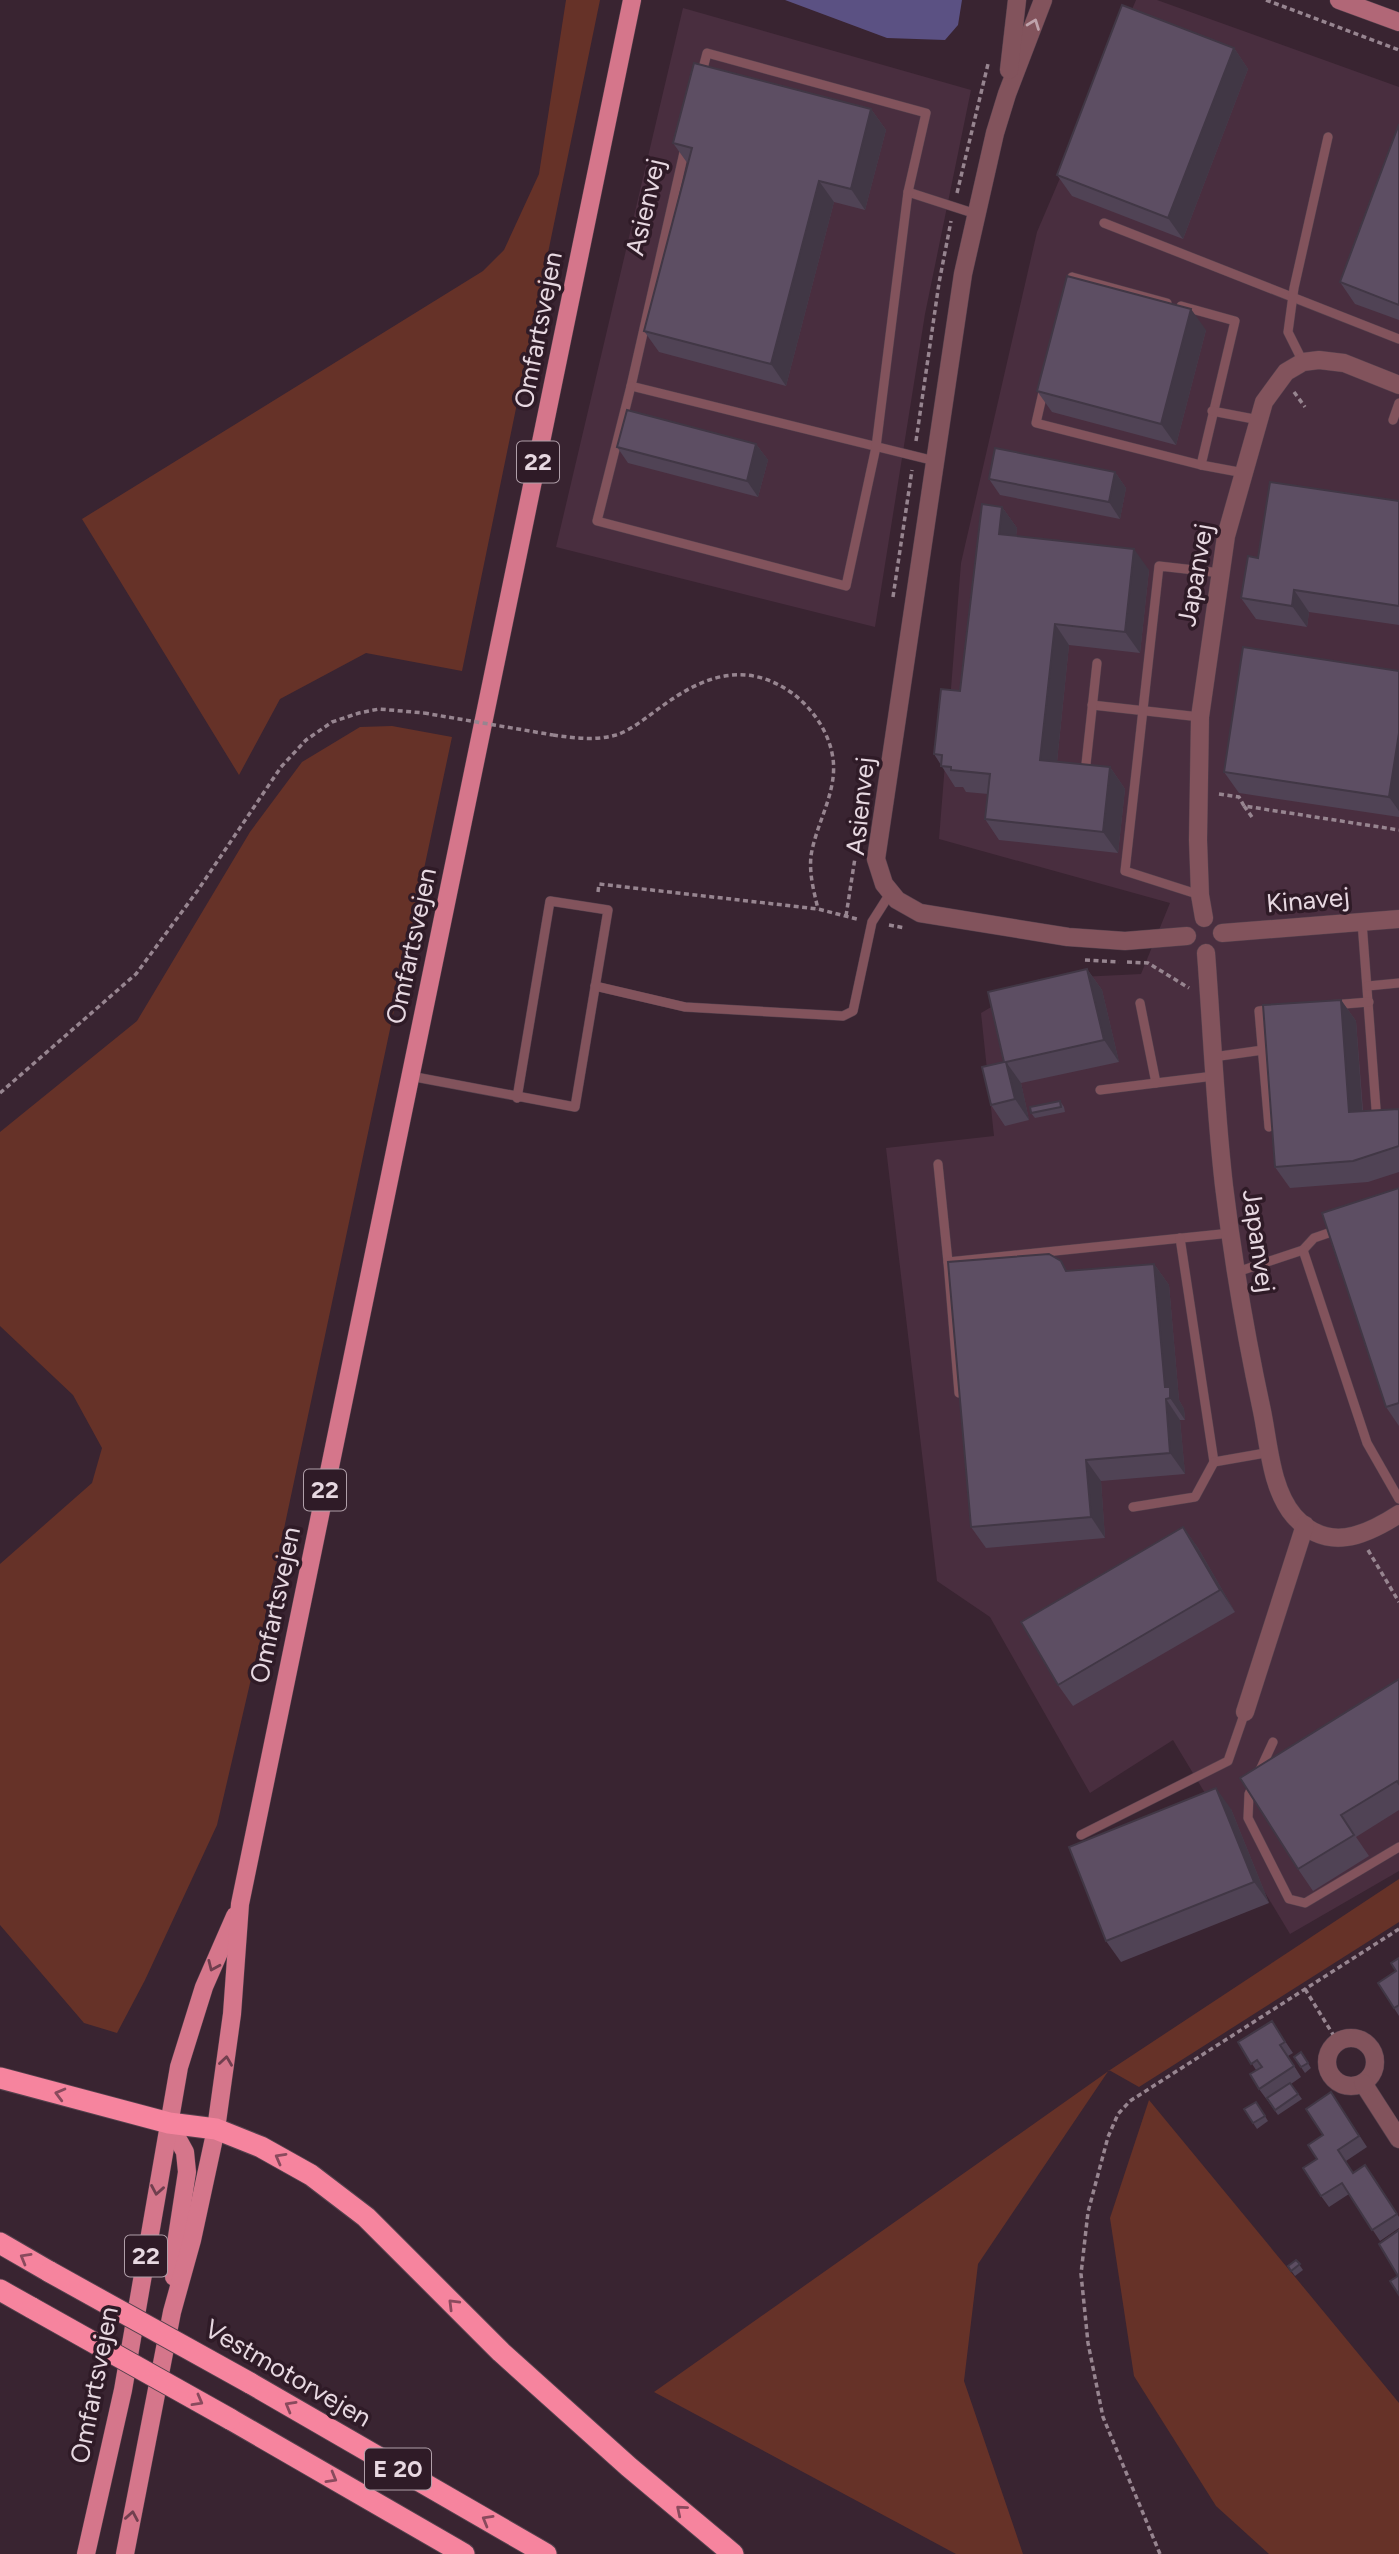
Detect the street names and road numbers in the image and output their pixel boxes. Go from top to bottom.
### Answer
street label: Asienvej [618,155,672,259]
street label: Omfartsvejen [507,249,569,411]
road number: 22 [517,442,559,482]
street label: Japanvej [1170,521,1220,629]
street label: Asienvej [839,755,881,857]
street label: Omfartsvejen [379,865,443,1027]
street label: Kinavej [1265,880,1351,920]
street label: Japanvej [1236,1187,1282,1295]
road number: 22 [304,1470,346,1510]
street label: Omfartsvejen [243,1524,307,1686]
road number: 22 [125,2236,167,2276]
street label: Omfartsvejen [63,2304,125,2466]
street label: Vestmotorvejen [199,2312,377,2434]
road number: E 20 [365,2448,431,2490]

